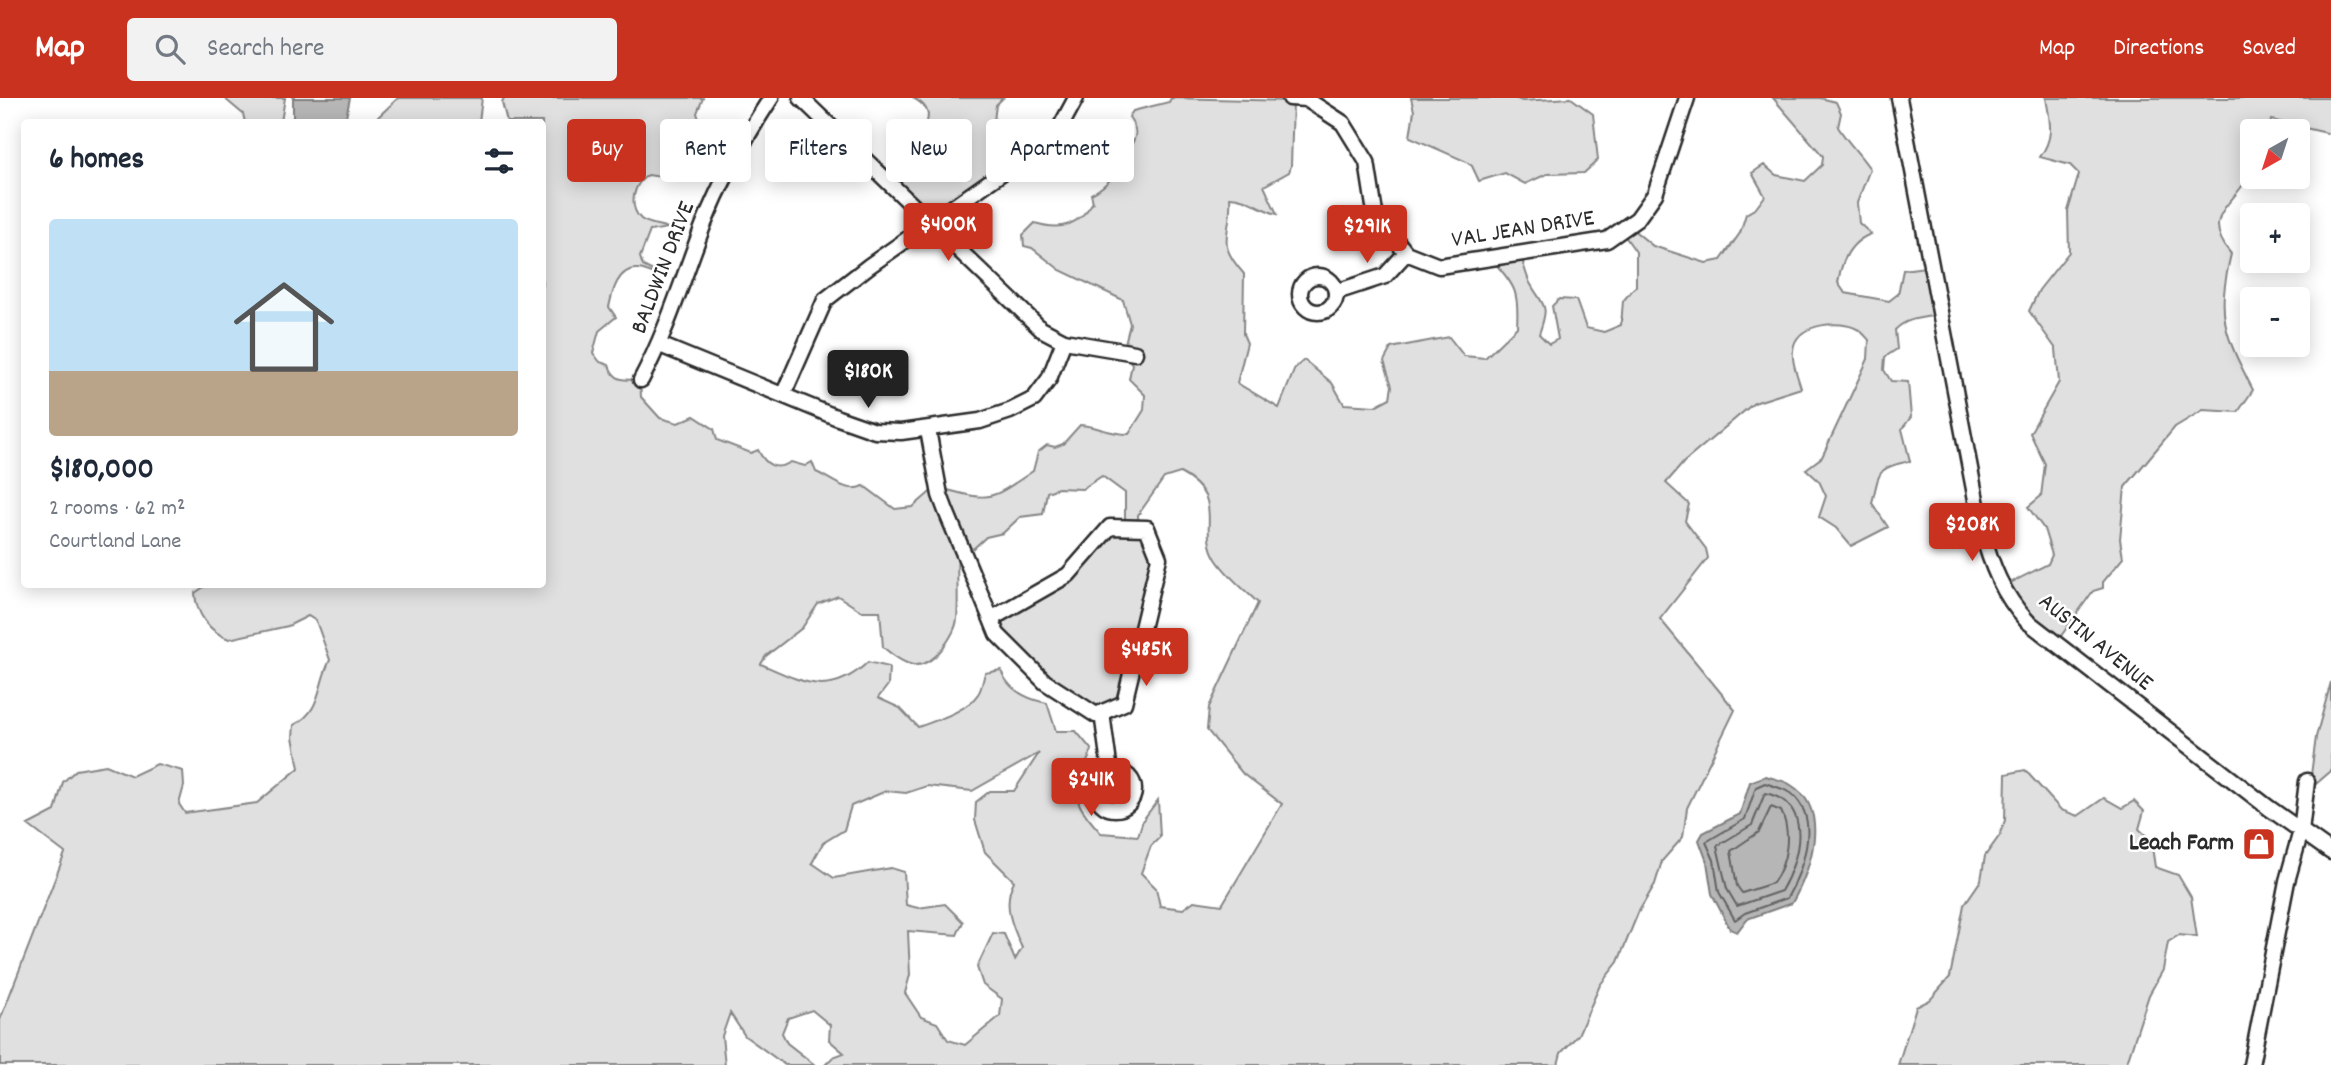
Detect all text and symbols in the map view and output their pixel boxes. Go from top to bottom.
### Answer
search box [127,18,617,81]
text: Map [35,26,85,73]
icon: search [151,30,189,68]
text: Search here [207,31,325,68]
text: Map [2039,32,2075,66]
text: Directions [2113,32,2204,66]
text: Saved [2242,32,2296,66]
chip: Buy [567,119,646,182]
chip: Rent [660,119,751,182]
chip: Filters [765,119,872,182]
chip: New [886,119,972,182]
chip: Apartment [986,119,1134,182]
north arrow [2240,119,2310,189]
map controls [2240,119,2310,357]
text: 6 homes [49,140,144,183]
icon: filters [480,142,518,180]
street label: BALDWIN DRIVE [623,197,705,339]
street label: VAL JEAN DRIVE [1449,202,1597,258]
button: + [2240,203,2310,273]
pin: $400K [899,204,997,263]
pin: $291K [1318,206,1416,265]
text: $400K [920,209,976,242]
text: $291K [1343,211,1391,244]
icon: home [221,264,347,390]
button: − [2240,287,2310,357]
pin: $180K [819,350,917,410]
text: $180K [843,356,893,389]
text: $180,000 [49,450,154,493]
text: 2 rooms · 62 m² [49,493,185,526]
pin: $208K [1923,504,2021,563]
text: $208K [1945,509,1999,542]
text: Courtland Lane [49,526,181,559]
street label: AUSTIN AVENUE [2030,586,2160,700]
pin: $485K [1097,628,1195,688]
text: $485K [1120,634,1172,667]
pin: $241K [1042,758,1140,818]
text: $241K [1068,764,1114,797]
shop icon: Leach Farm [2240,825,2278,863]
place label: Leach Farm [2129,827,2234,861]

